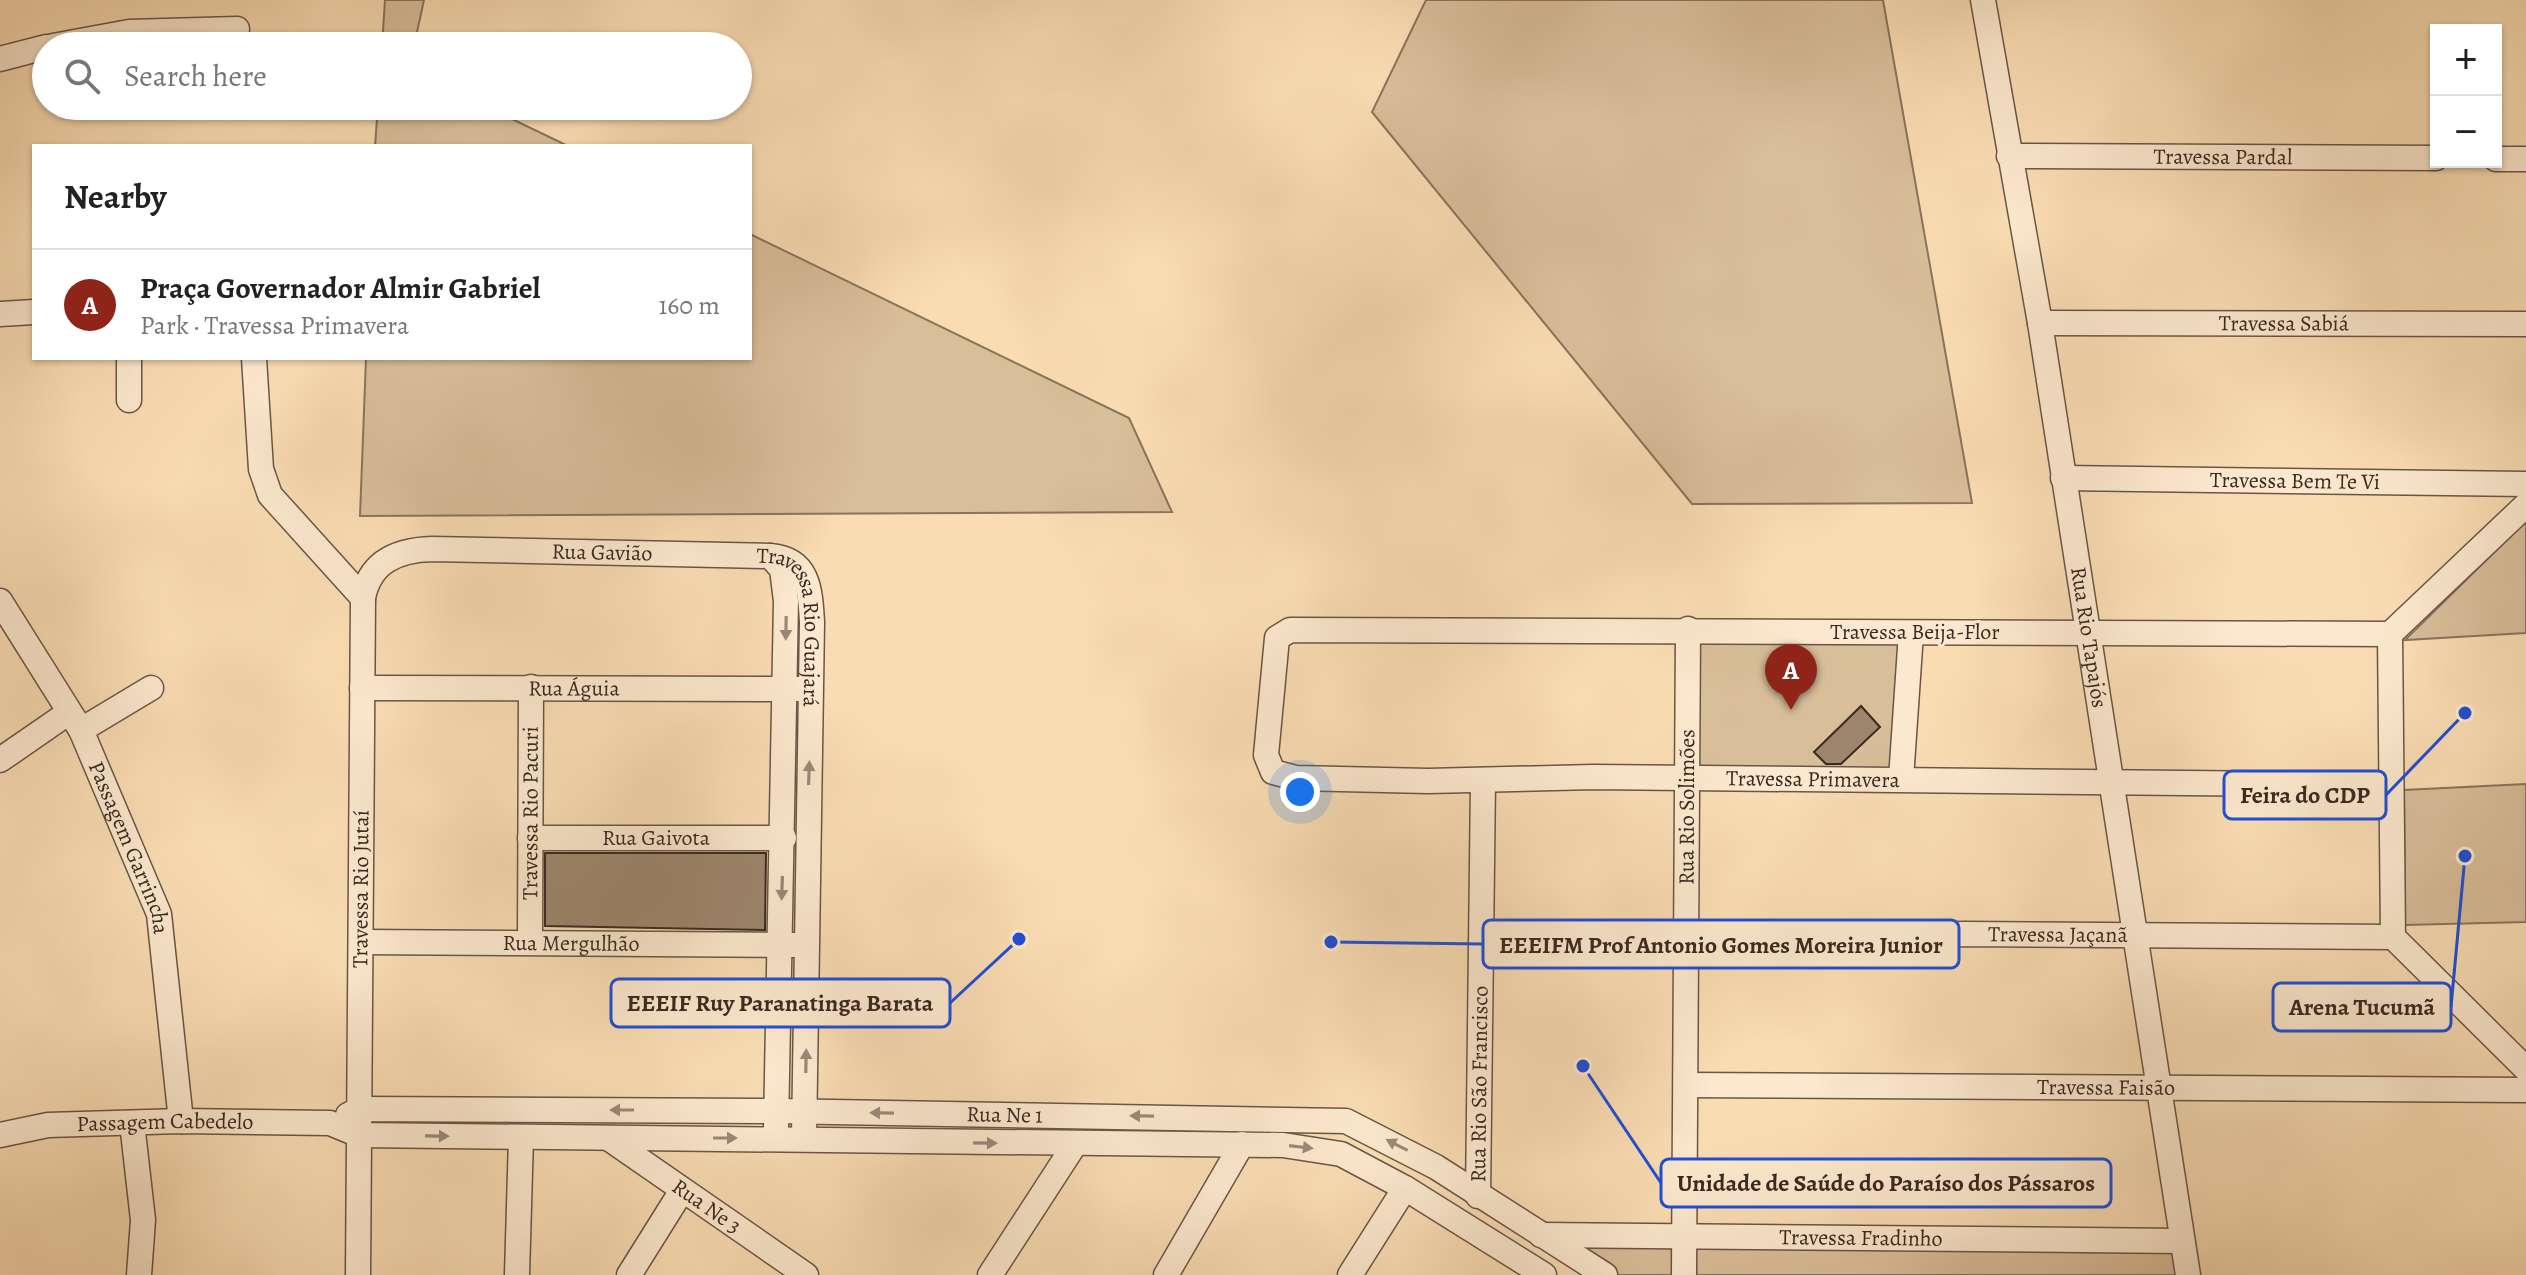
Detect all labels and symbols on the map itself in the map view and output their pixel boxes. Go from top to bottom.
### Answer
street label: Travessa Pardal [2154,142,2292,172]
street label: Travessa Sabiá [2219,308,2350,339]
street label: Travessa Bem Te Vi [2210,465,2380,497]
street label: Rua Gavião [551,536,653,569]
street label: Travessa Rio Guajará [756,541,827,708]
street label: Rua Rio Tapajós [2063,565,2115,710]
one-way arrow [779,616,792,641]
street label: Travessa Beija-Flor [1830,617,2000,647]
pin: A [1765,644,1817,710]
street label: Rua Águia [528,673,621,704]
street label: Travessa Rio Pacuri [515,726,546,900]
street label: Rua Rio Solimões [1671,729,1702,885]
street label: Passagem Garrincha [81,757,176,936]
one-way arrow [803,760,816,785]
street label: Travessa Primavera [1726,763,1901,795]
callout: Feira do CDP [2224,771,2386,819]
your location [1280,772,1320,812]
text: Feira do CDP [2240,779,2370,811]
street label: Travessa Rio Jutaí [345,810,376,968]
street label: Rua Gaivota [602,823,711,853]
one-way arrow [776,876,789,901]
street label: Travessa Jaçanã [1988,919,2129,950]
callout: EEEIFM Prof Antonio Gomes Moreira Junior [1483,920,1959,968]
street label: Rua Mergulhão [502,928,640,959]
text: EEEIFM Prof Antonio Gomes Moreira Junior [1499,929,1943,961]
callout: EEEIF Ruy Paranatinga Barata [611,979,950,1027]
callout: Arena Tucumã [2273,983,2451,1031]
street label: Rua Rio São Francisco [1463,985,1496,1183]
text: EEEIF Ruy Paranatinga Barata [627,987,934,1019]
text: Arena Tucumã [2288,991,2436,1023]
one-way arrow [799,1048,812,1073]
street label: Travessa Faisão [2037,1072,2175,1103]
street label: Rua Ne 1 [966,1099,1043,1131]
one-way arrow [609,1104,634,1116]
street label: Passagem Cabedelo [76,1106,253,1139]
one-way arrow [869,1107,894,1119]
one-way arrow [1129,1110,1154,1122]
one-way arrow [425,1130,450,1142]
one-way arrow [713,1132,738,1144]
one-way arrow [973,1137,998,1149]
one-way arrow [1385,1138,1408,1152]
one-way arrow [1289,1141,1314,1154]
callout: Unidade de Saúde do Paraíso dos Pássaros [1661,1159,2111,1207]
text: Unidade de Saúde do Paraíso dos Pássaros [1677,1167,2095,1199]
street label: Rua Ne 3 [666,1172,747,1241]
street label: Travessa Fradinho [1779,1222,1943,1254]

